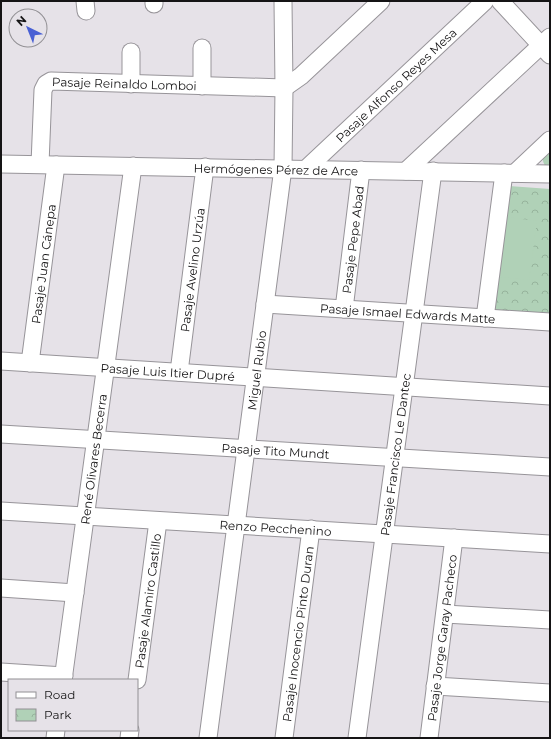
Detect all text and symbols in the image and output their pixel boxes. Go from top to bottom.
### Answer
north arrow [8,8,48,48]
text: N [13,13,29,29]
street label: Pasaje Alfonso Reyes Mesa [332,24,459,145]
street label: Pasaje Reinaldo Lomboi [52,74,197,93]
street label: Hermógenes Pérez de Arce [194,160,358,178]
street label: Pasaje Pepe Abad [338,185,367,294]
street label: Pasaje Juan Cánepa [28,203,58,325]
street label: Pasaje Avelino Urzúa [177,207,207,333]
street label: Pasaje Ismael Edwards Matte [320,300,496,326]
street label: Miguel Rubio [244,329,269,411]
street label: Pasaje Luis Itier Dupré [100,360,235,383]
street label: Pasaje Francisco Le Dantec [377,372,413,537]
street label: René Olivares Becerra [77,393,109,525]
street label: Pasaje Tito Mundt [221,440,330,461]
street label: Renzo Pecchenino [219,517,332,538]
street label: Pasaje Alamiro Castillo [131,532,164,669]
street label: Pasaje Inocencio Pinto Duran [279,545,316,723]
street label: Pasaje Jorge Garay Pacheco [424,553,459,722]
legend [8,679,138,731]
text: Road [44,687,75,702]
text: Park [44,707,72,722]

